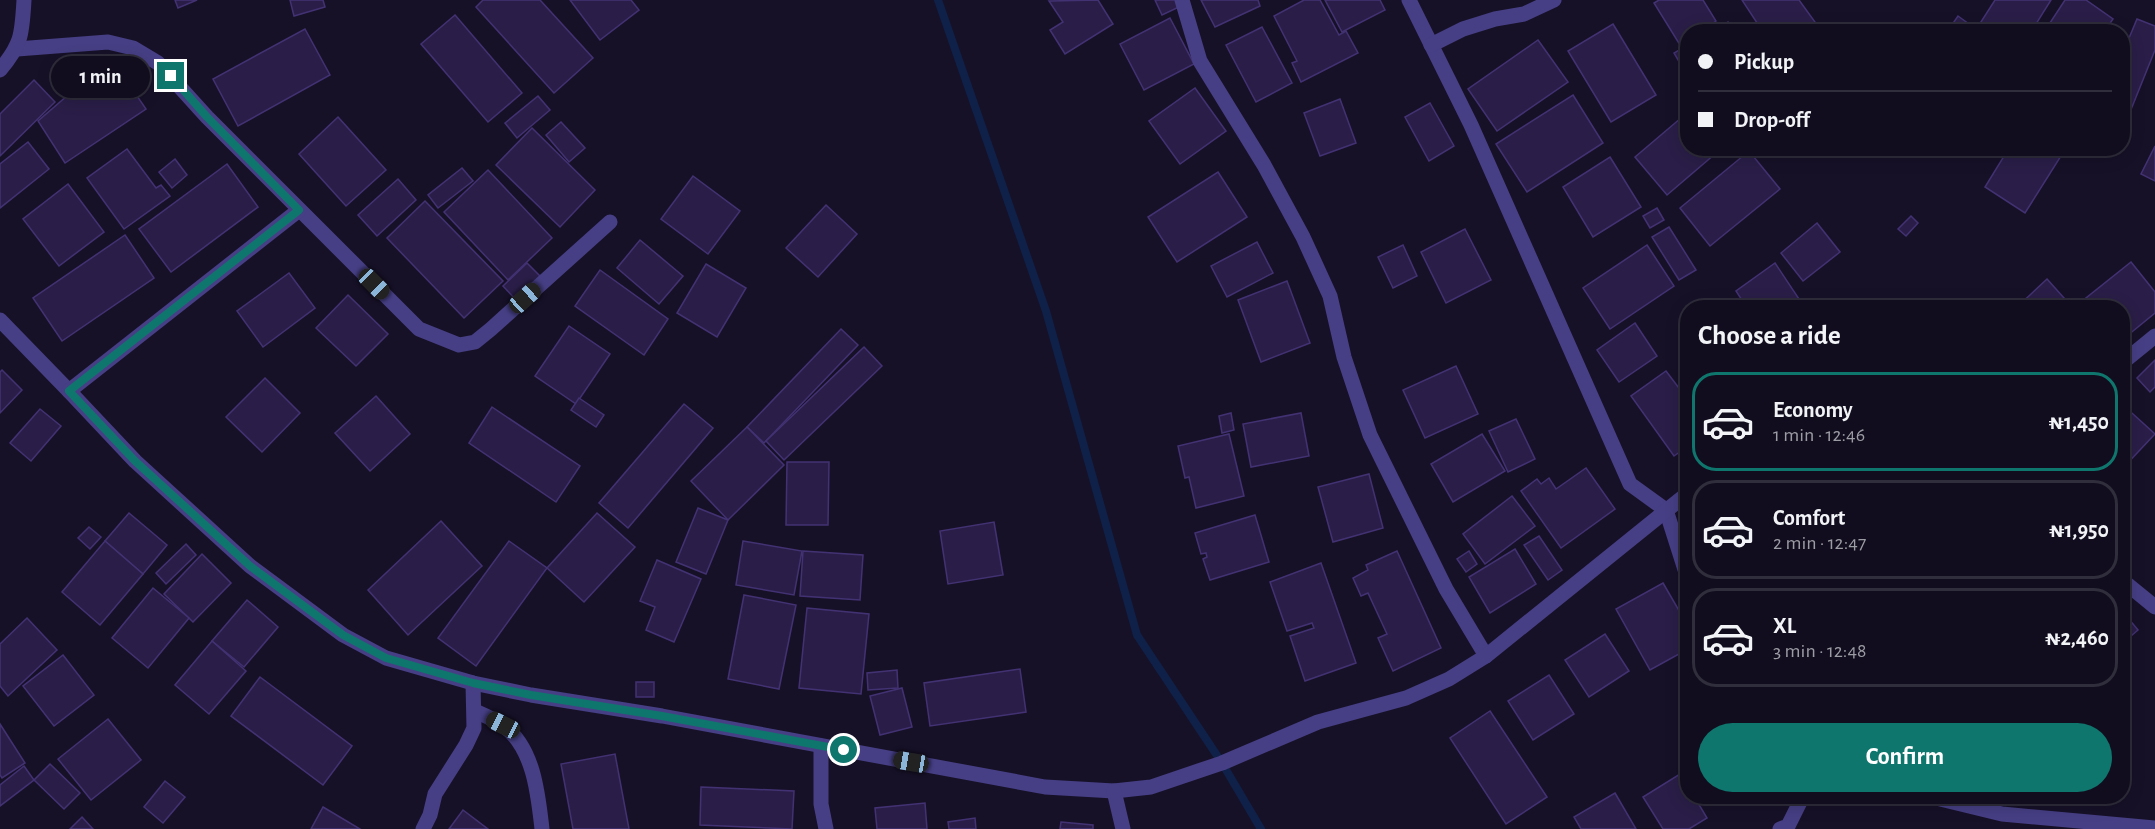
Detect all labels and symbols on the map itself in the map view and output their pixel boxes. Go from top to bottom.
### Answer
callout: 1 min [51,55,150,97]
route end [157,62,184,89]
car [355,265,393,303]
car [506,279,544,317]
car [483,709,523,741]
route start [830,736,857,763]
car [892,750,930,774]

